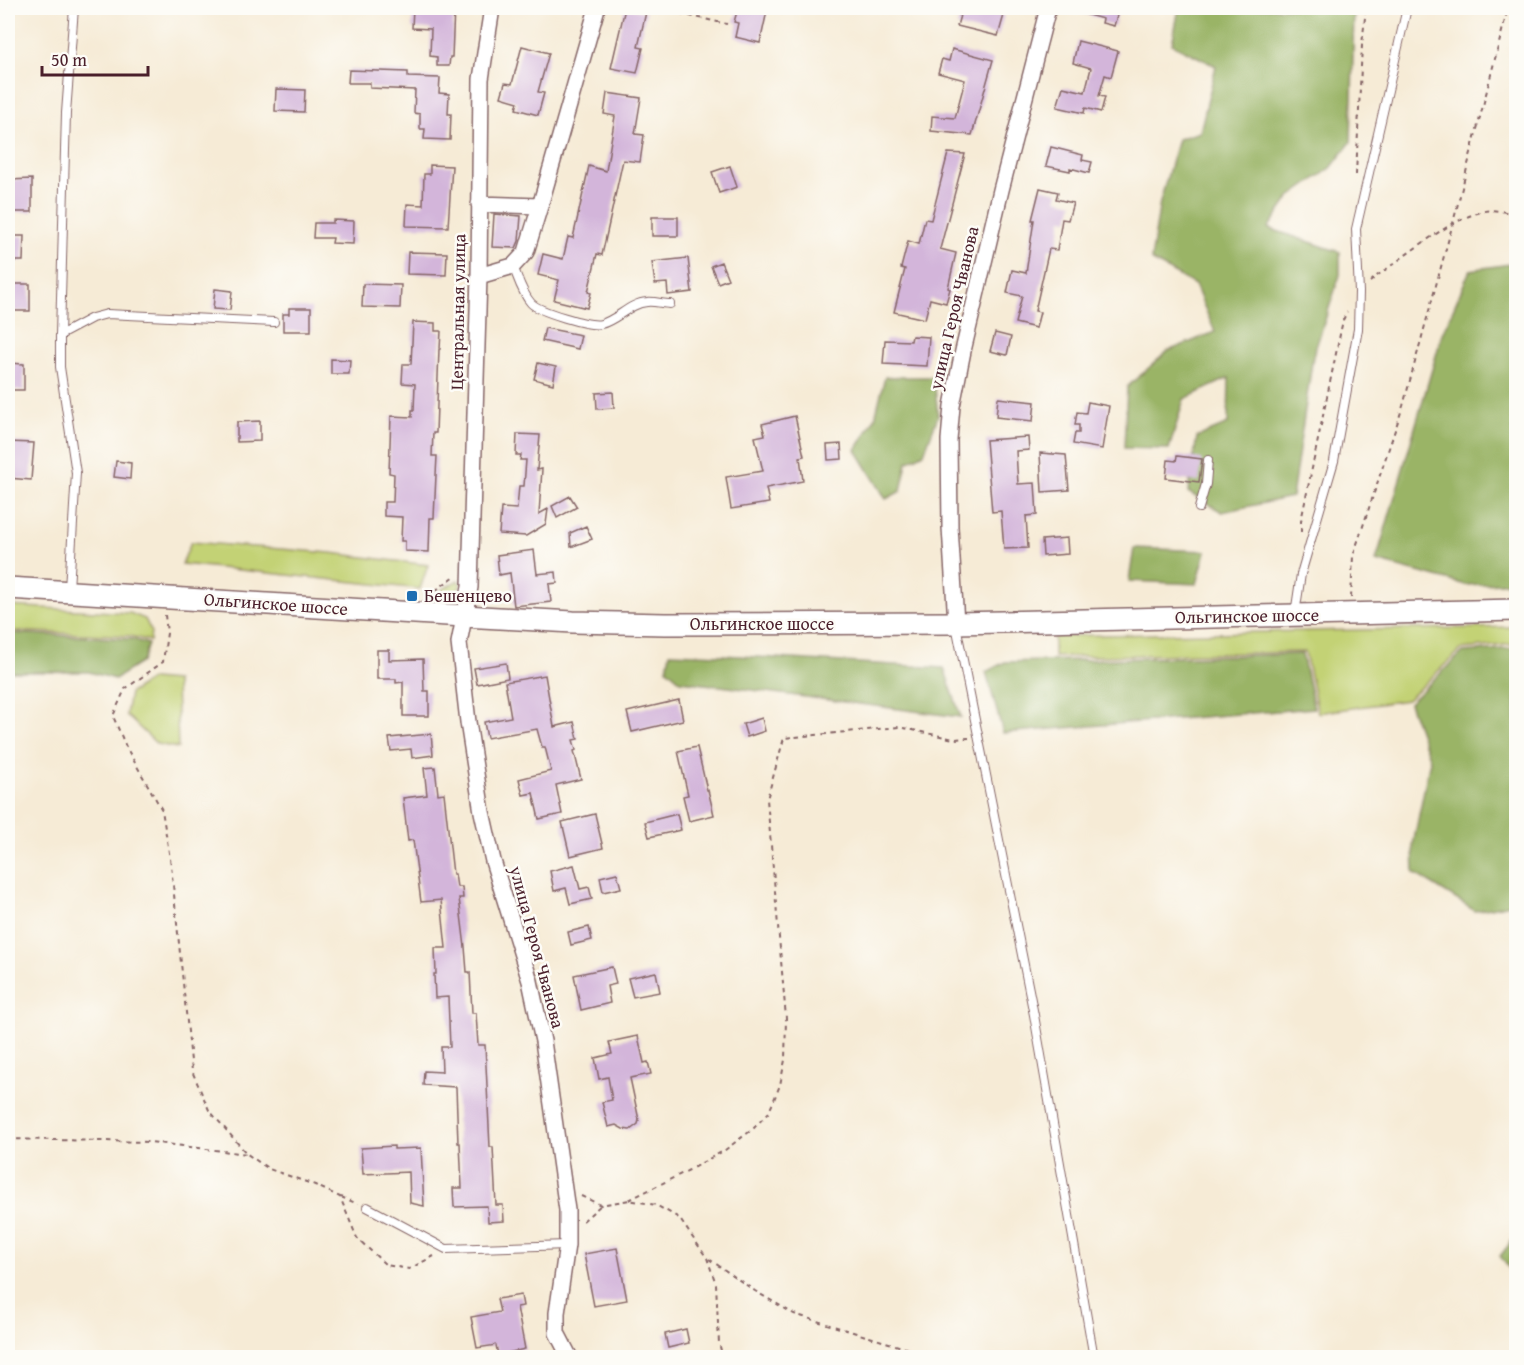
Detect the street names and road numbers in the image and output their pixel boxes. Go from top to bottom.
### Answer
street label: улица Героя Чванова [921,223,986,393]
street label: Центральная улица [443,233,472,390]
street label: Ольгинское шоссе [203,585,349,622]
street label: Ольгинское шоссе [1175,601,1319,630]
street label: Ольгинское шоссе [690,610,834,637]
street label: улица Героя Чванова [503,862,572,1031]

